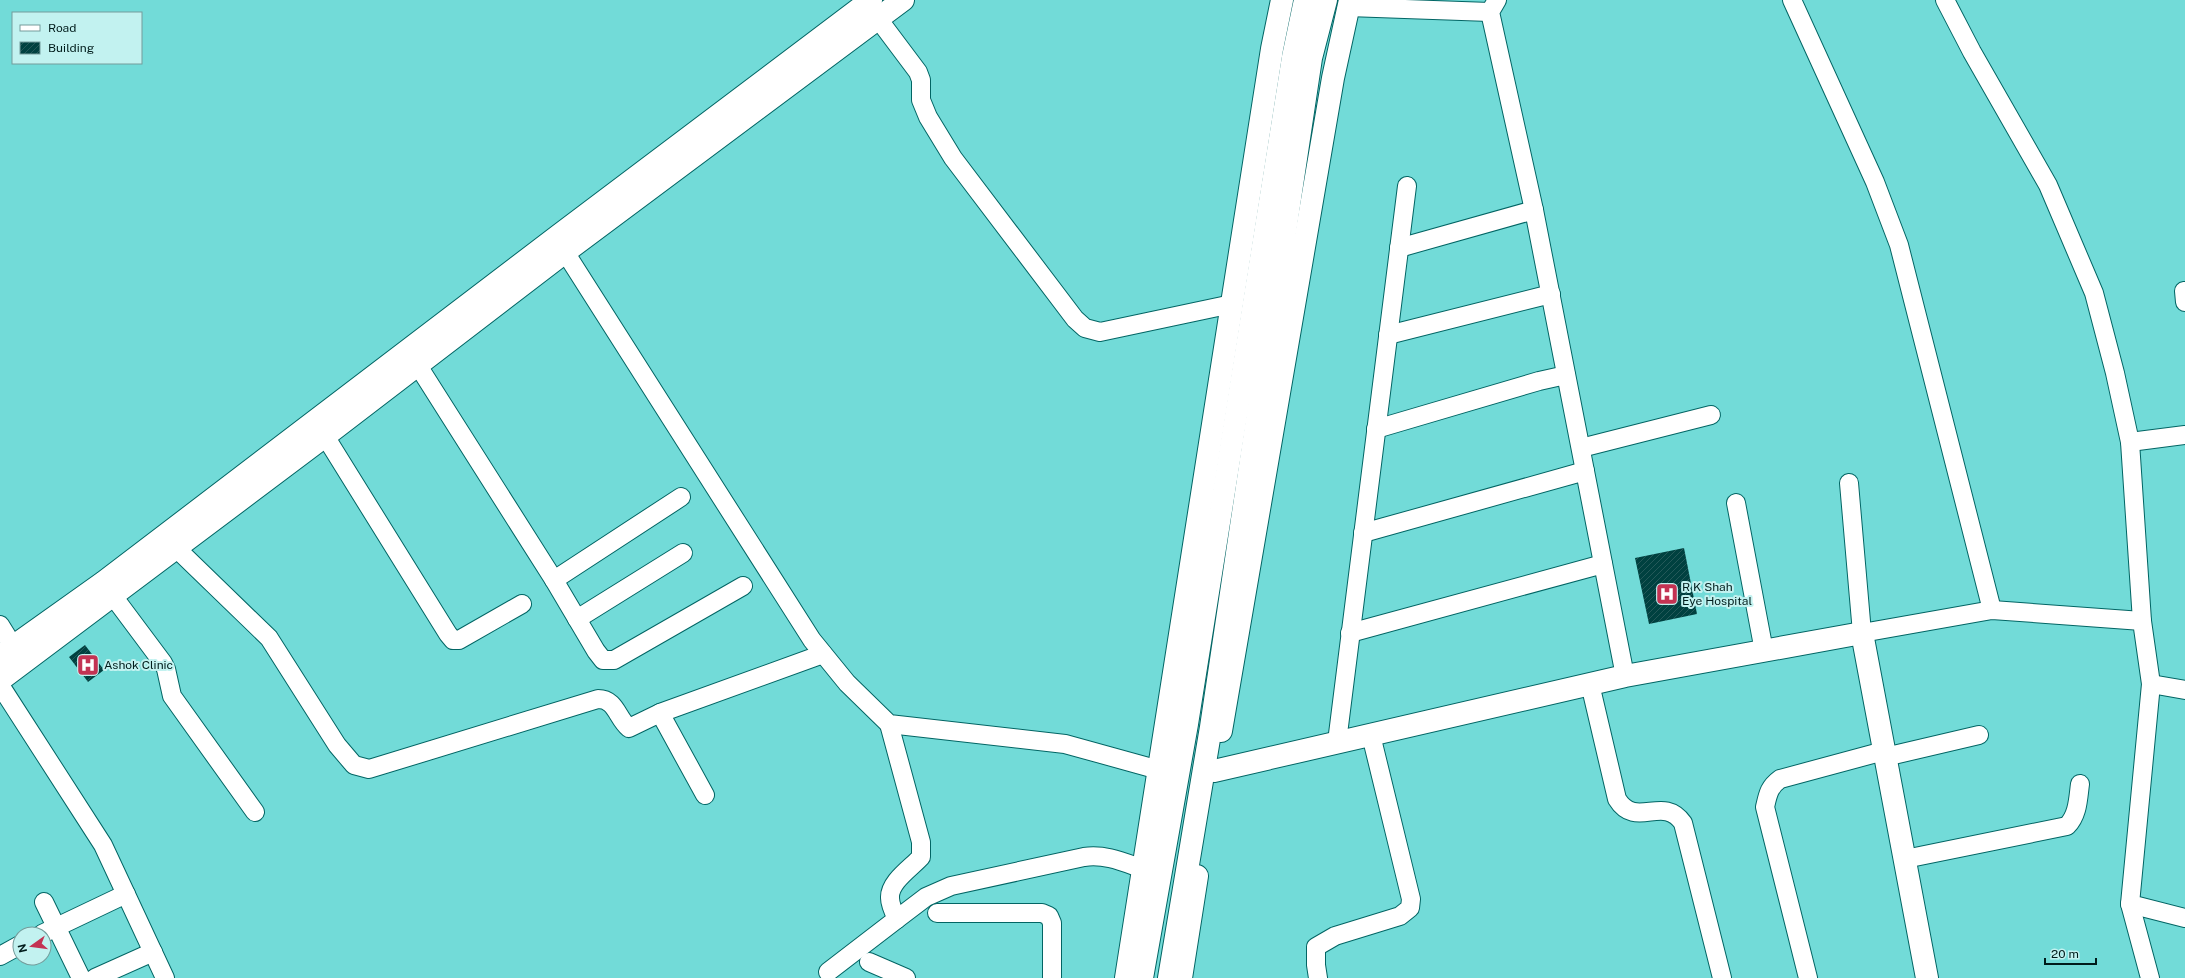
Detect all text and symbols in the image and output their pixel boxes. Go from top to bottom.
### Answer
legend [12,12,142,64]
text: Road [48,21,76,35]
text: Building [48,41,94,55]
place label: R K Shah Eye Hospital [1682,580,1753,608]
hospital icon: R K Shah Eye Hospital [1654,581,1680,607]
hospital icon: Ashok Clinic [75,652,101,678]
place label: Ashok Clinic [104,658,173,672]
north arrow [12,926,52,966]
scale bar [2045,940,2096,966]
text: N [15,943,29,954]
text: 20 m [2051,947,2079,961]

